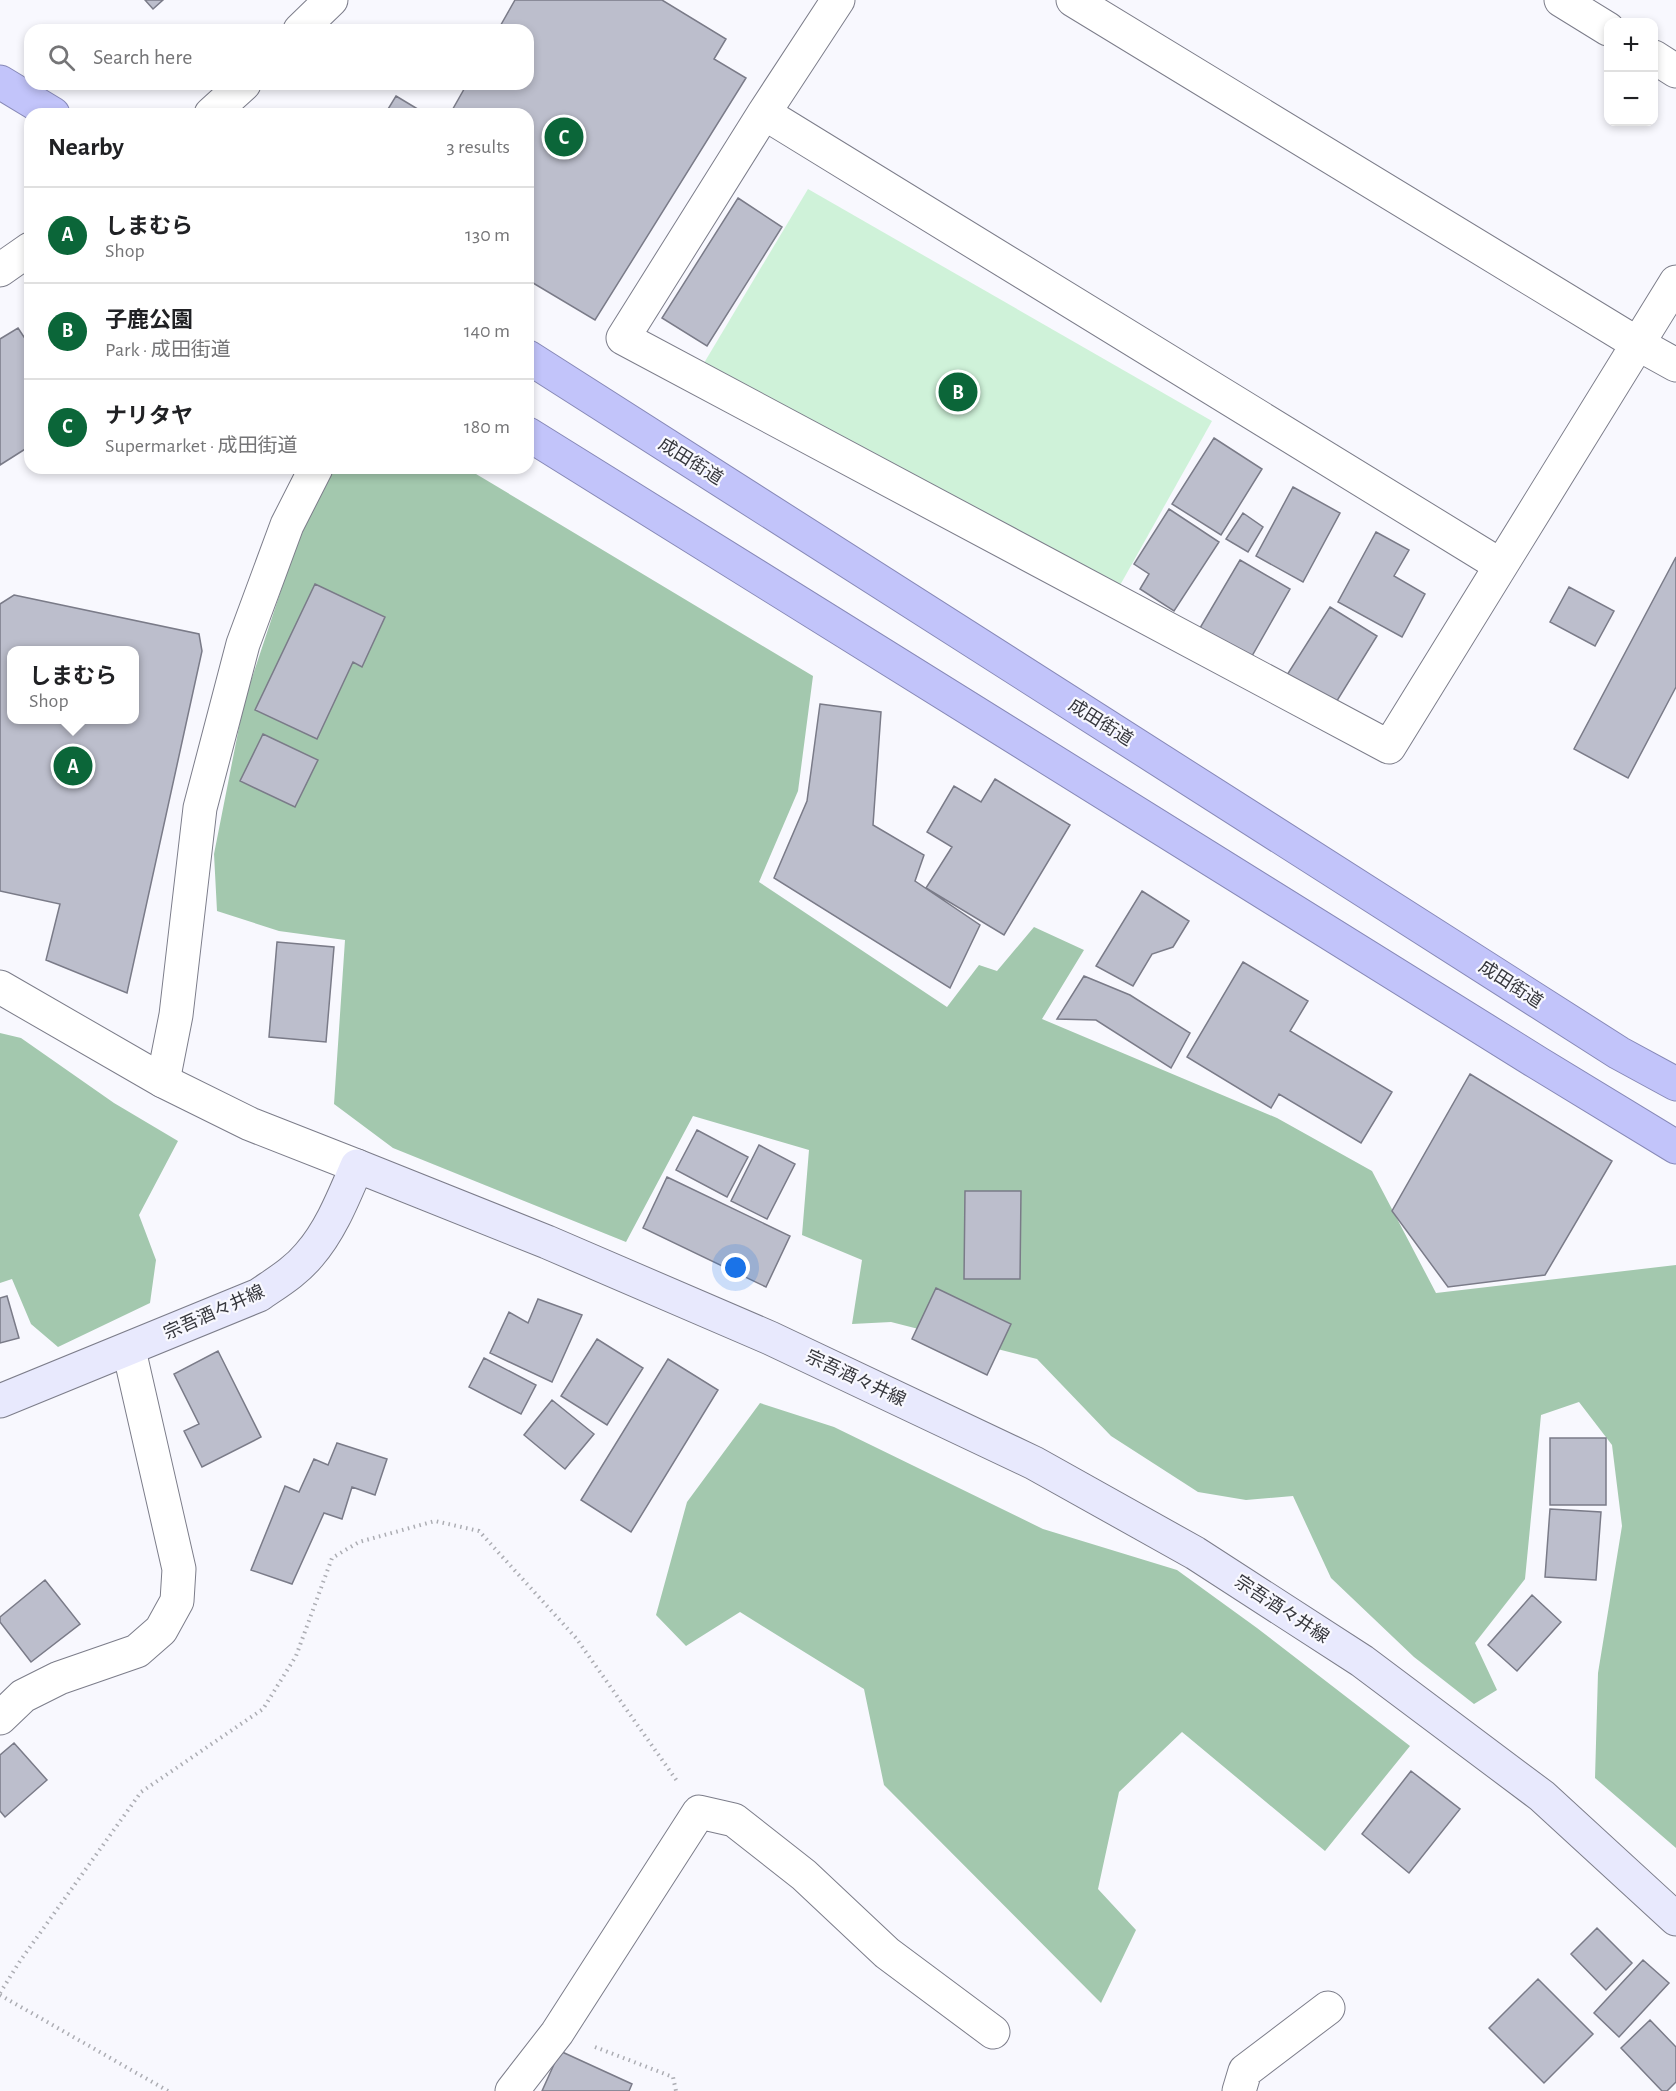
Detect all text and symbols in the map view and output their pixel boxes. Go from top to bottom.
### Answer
map controls [1604,18,1658,126]
button: + [1604,18,1658,72]
search box [24,24,534,90]
icon: search [45,41,78,74]
text: Search here [93,46,192,68]
button: − [1604,72,1658,126]
pin: C [544,114,584,160]
text: Nearby [48,134,124,160]
text: 3 results [446,137,510,157]
text: しまむら [105,215,193,237]
text: A [62,225,74,245]
text: 130 m [465,225,510,245]
text: Shop [105,241,145,261]
text: 子鹿公園 [105,309,193,331]
text: B [62,321,73,341]
text: 140 m [464,321,510,341]
text: Park · 成田街道 [105,340,231,360]
pin: B [938,370,978,414]
text: ナリタヤ [105,405,193,427]
text: C [62,417,73,437]
text: 180 m [464,417,510,437]
street label: 成田街道 [655,433,727,489]
text: Supermarket · 成田街道 [105,436,298,456]
popup [7,646,139,724]
text: しまむら [29,665,117,687]
text: Shop [29,691,69,711]
street label: 成田街道 [1065,694,1137,750]
pin: A [54,744,92,789]
street label: 成田街道 [1475,956,1547,1012]
your location [721,1253,750,1282]
street label: 宗吾酒々井線 [161,1281,267,1343]
street label: 宗吾酒々井線 [803,1346,909,1410]
street label: 宗吾酒々井線 [1231,1571,1333,1647]

